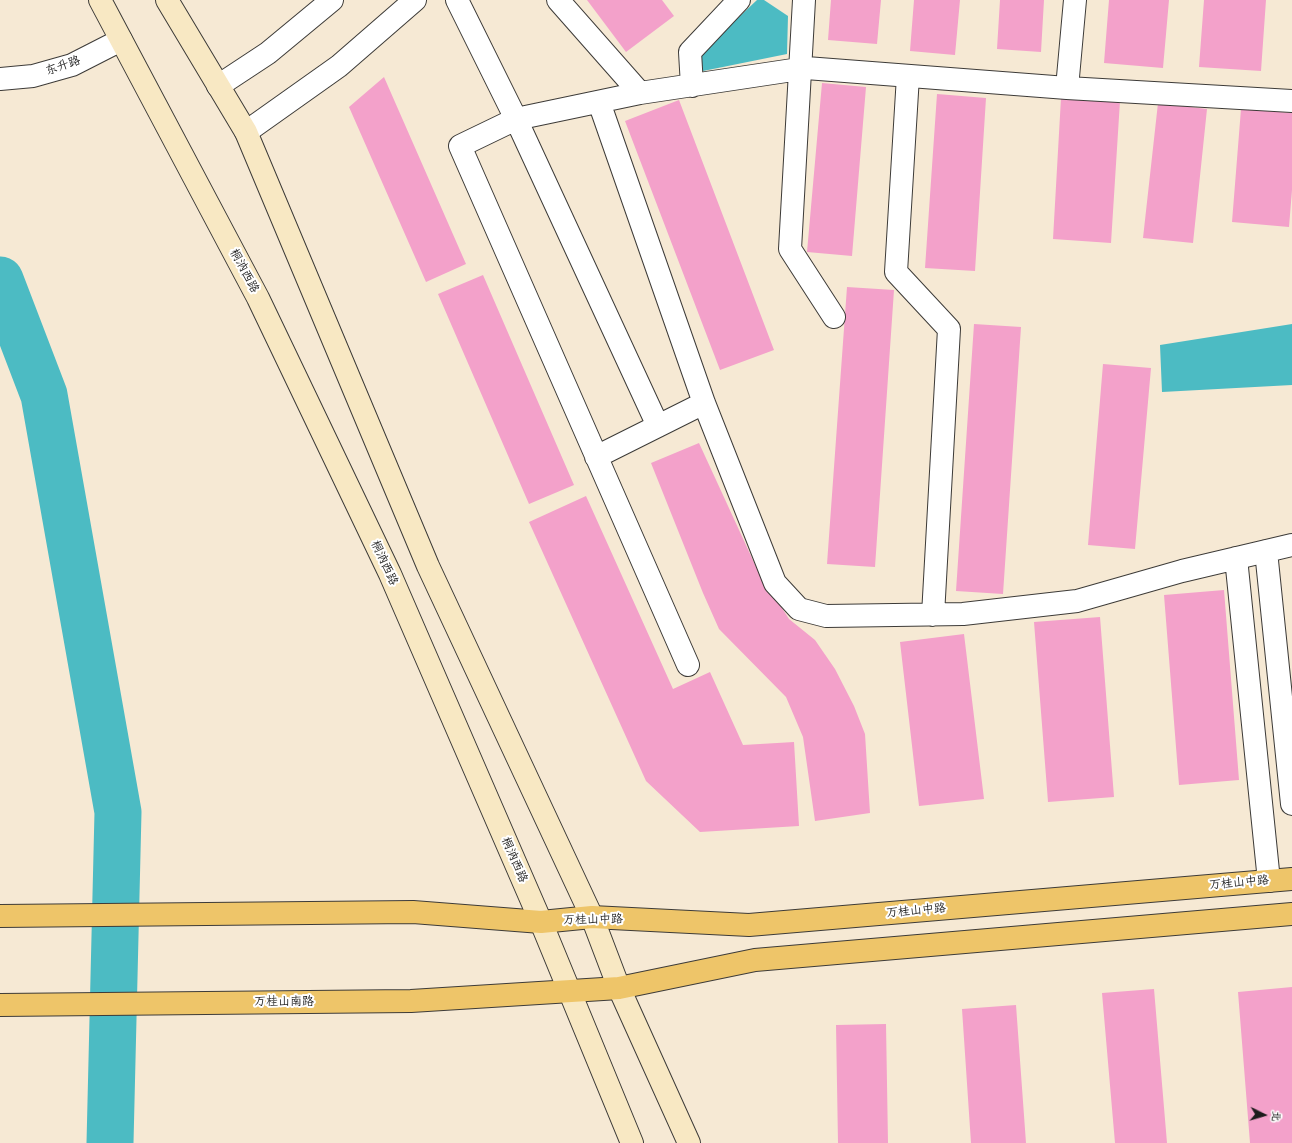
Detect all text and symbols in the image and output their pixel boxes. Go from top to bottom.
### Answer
street label: 东升路 [44,53,82,79]
street label: 桐汭西路 [226,246,262,296]
street label: 桐汭西路 [367,538,401,588]
street label: 桐汭西路 [498,835,530,885]
street label: 万桂山中路 [1208,873,1270,893]
street label: 万桂山中路 [885,901,947,921]
street label: 万桂山中路 [563,912,623,928]
street label: 万桂山南路 [254,995,314,1009]
north arrow [1244,1095,1284,1135]
text: 北 [1269,1110,1283,1122]

